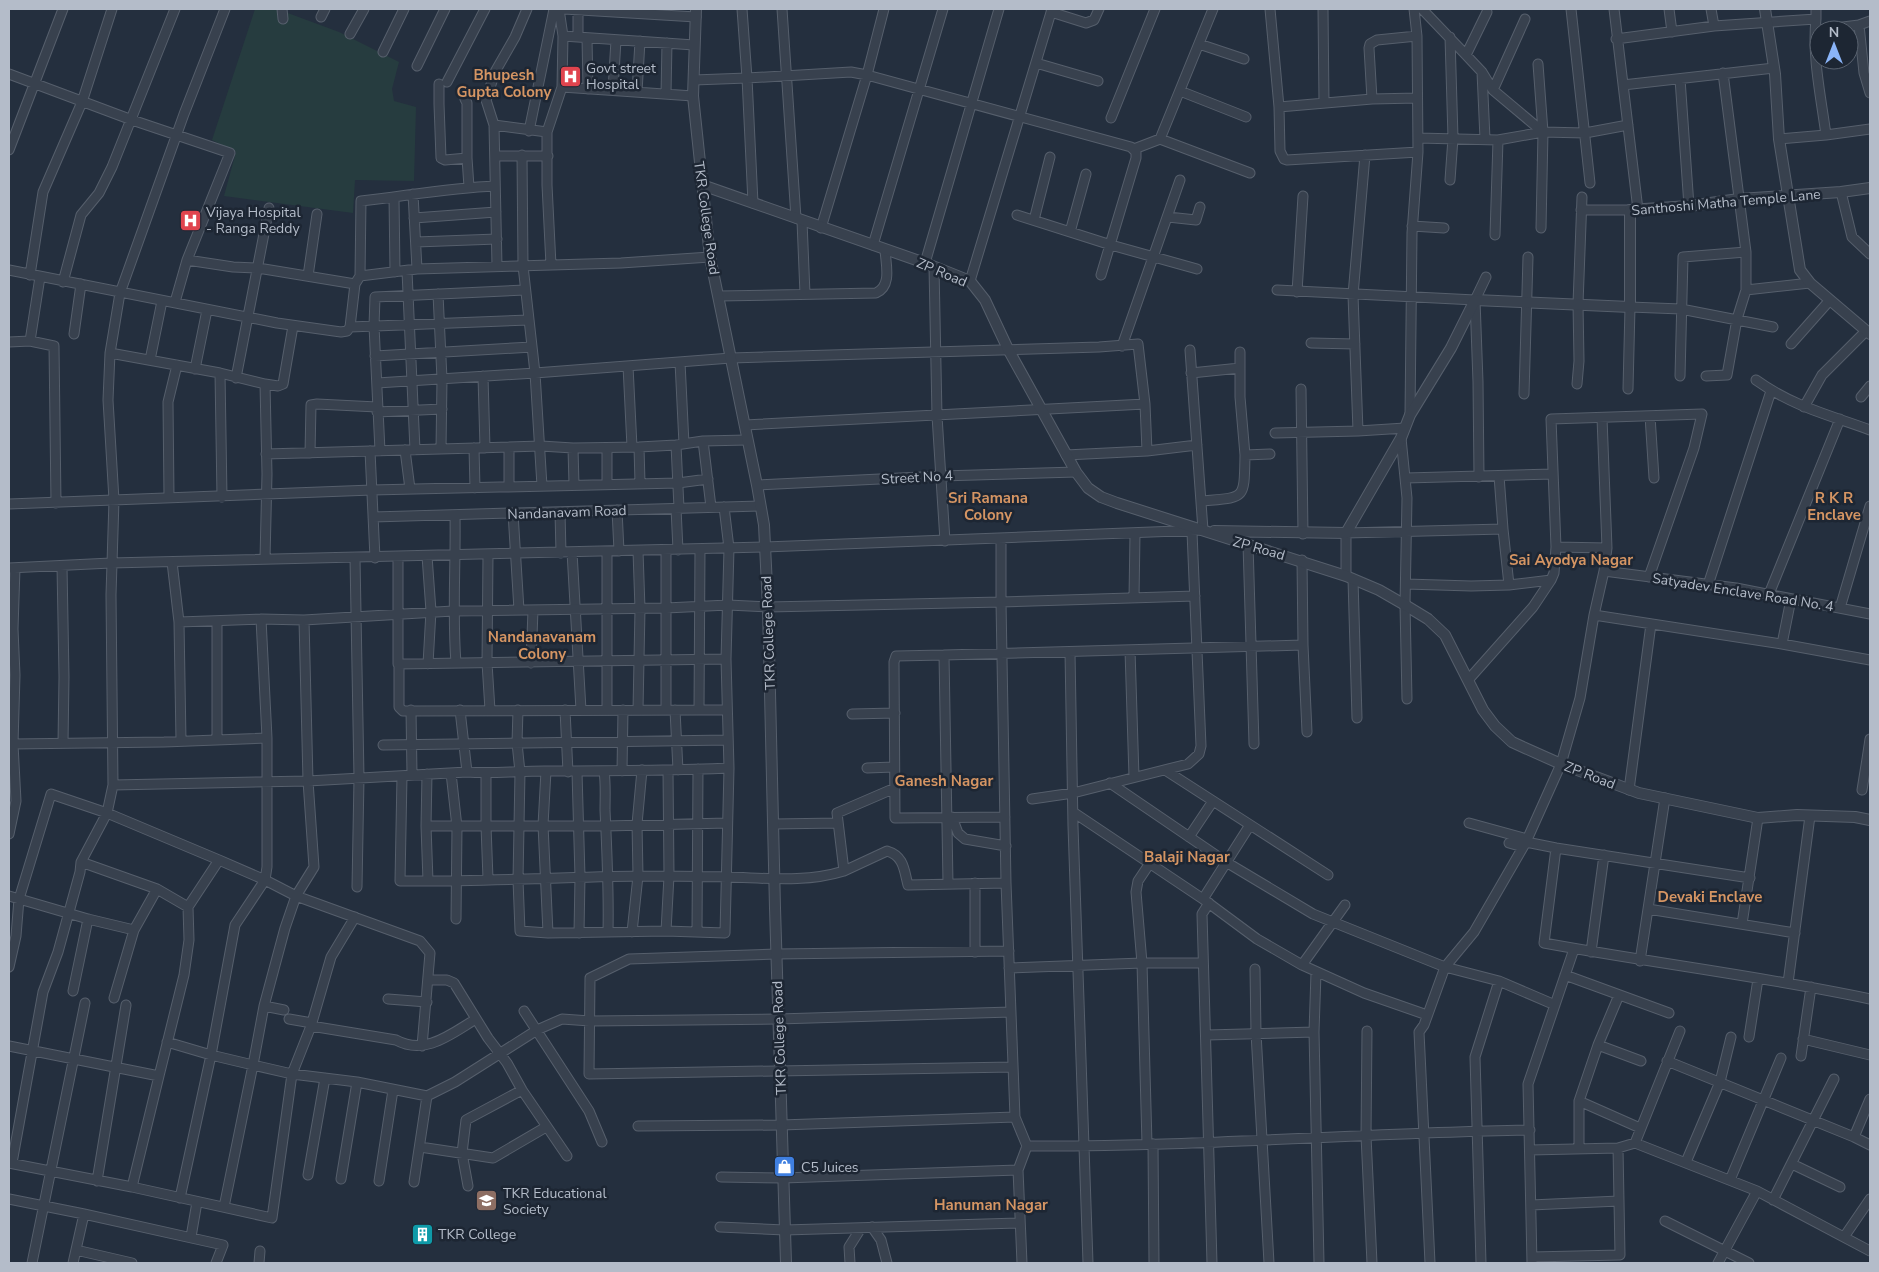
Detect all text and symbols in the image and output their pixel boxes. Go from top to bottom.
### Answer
north arrow [1809,20,1859,70]
text: N [1829,23,1839,42]
place label: Govt street Hospital [586,59,656,94]
hospital icon: Govt street Hospital [558,64,582,88]
district label: Bhupesh Gupta Colony [457,65,552,102]
street label: TKR College Road [689,160,724,276]
street label: Santhoshi Matha Temple Lane [1631,185,1821,220]
place label: Vijaya Hospital - Ranga Reddy [205,203,302,238]
hospital icon: Vijaya Hospital - Ranga Reddy [178,208,202,232]
street label: ZP Road [914,253,970,292]
street label: Street No 4 [881,466,953,489]
district label: Sri Ramana Colony [948,488,1028,525]
district label: R K R Enclave [1807,488,1861,525]
street label: Nandanavam Road [507,501,627,524]
street label: ZP Road [1231,532,1287,565]
district label: Sai Ayodya Nagar [1509,550,1633,570]
street label: Satyadev Enclave Road No. 4 [1651,569,1835,616]
street label: TKR College Road [757,576,780,690]
district label: Nandanavanam Colony [488,627,596,664]
street label: ZP Road [1562,757,1618,794]
district label: Ganesh Nagar [895,771,994,791]
district label: Balaji Nagar [1144,847,1230,867]
district label: Devaki Enclave [1658,887,1762,907]
street label: TKR College Road [768,981,791,1095]
shop icon: C5 Juices [773,1155,797,1179]
place label: C5 Juices [801,1158,859,1177]
place label: TKR Educational Society [503,1184,607,1219]
school or university icon: TKR Educational Society [475,1189,499,1213]
district label: Hanuman Nagar [934,1195,1048,1215]
building icon: TKR College [410,1222,434,1246]
place label: TKR College [438,1225,516,1244]

